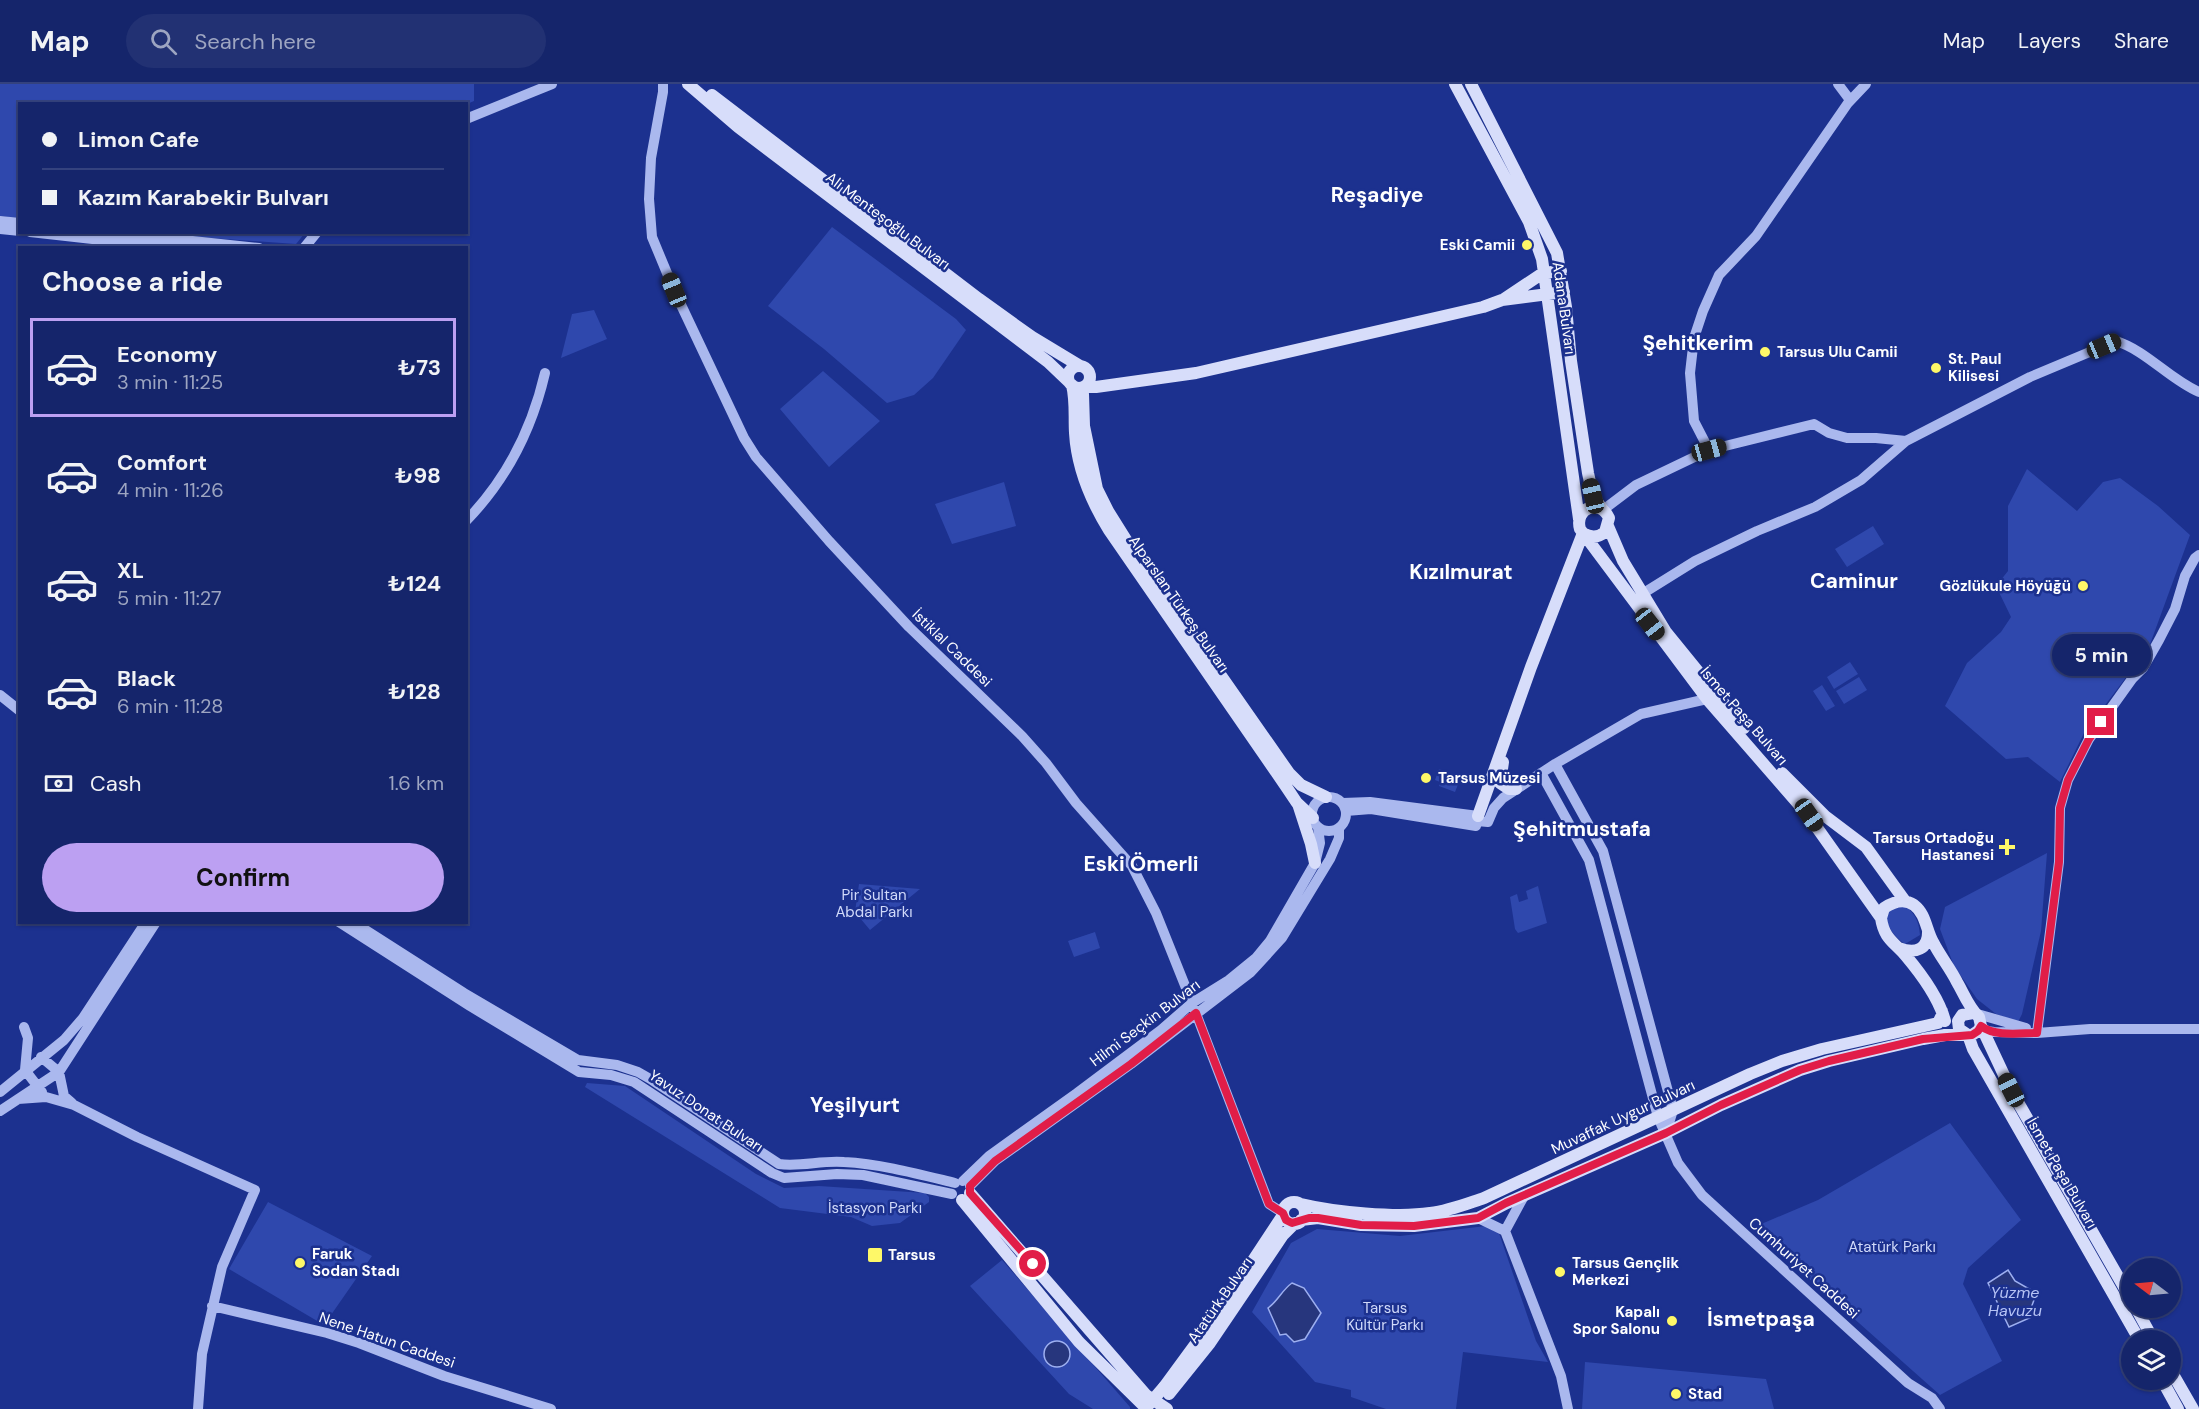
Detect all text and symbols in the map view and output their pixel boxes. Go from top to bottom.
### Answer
search box [126,14,546,68]
text: Map [30,23,90,60]
icon: search [147,25,180,58]
text: Search here [195,27,316,56]
text: Map [1943,27,1985,55]
text: Layers [2018,27,2081,55]
text: Share [2114,27,2169,55]
text: Limon Cafe [78,125,199,154]
street label: Ali Menteşoğlu Bulvarı [822,168,954,274]
district label: Reşadiye [1331,181,1423,209]
text: Kazım Karabekir Bulvarı [78,183,329,212]
place label: Eski Camii [1440,235,1515,255]
marker: Eski Camii [1520,238,1534,252]
street label: Adana Bulvarı [1548,260,1580,356]
text: Choose a ride [42,264,223,299]
car [659,270,689,310]
district label: Şehitkerim [1642,329,1754,357]
car [2084,331,2124,361]
text: Economy [117,340,217,369]
icon: car [45,341,99,395]
place label: Tarsus Ulu Camii [1777,342,1898,362]
marker: Tarsus Ulu Camii [1758,345,1772,359]
place label: St. Paul Kilisesi [1948,349,2002,386]
text: ₺73 [398,353,441,382]
marker: St. Paul Kilisesi [1929,361,1943,375]
text: 3 min · 11:25 [117,369,223,395]
car [1689,437,1729,463]
text: Comfort [117,448,207,477]
icon: car [45,449,99,503]
text: ₺98 [395,461,441,490]
car [1580,476,1606,516]
text: 4 min · 11:26 [117,477,224,503]
street label: Alparslan Türkeş Bulvarı [1124,532,1234,676]
text: XL [117,556,144,585]
icon: car [45,557,99,611]
district label: Kızılmurat [1409,558,1513,586]
district label: Caminur [1810,567,1898,595]
text: ₺124 [388,569,441,598]
place label: Gözlükule Höyüğü [1939,576,2071,596]
marker: Gözlükule Höyüğü [2076,579,2090,593]
text: 5 min · 11:27 [117,585,222,611]
car [1632,604,1668,644]
street label: İstiklal Caddesi [908,605,996,691]
callout: 5 min [2052,635,2150,677]
text: 5 min [2075,642,2128,668]
street label: İsmet Paşa Bulvarı [1696,663,1792,769]
text: Black [117,664,176,693]
icon: car [45,665,99,719]
text: ₺128 [388,677,441,706]
text: 6 min · 11:28 [117,693,223,719]
route end [2087,708,2114,735]
icon: cash [42,767,75,800]
place label: Tarsus Müzesi [1438,768,1540,788]
text: Cash [90,769,141,798]
text: 1.6 km [389,770,444,796]
marker: Tarsus Müzesi [1419,771,1433,785]
car [1791,795,1827,835]
district label: Şehitmustafa [1513,815,1651,843]
place label: Tarsus Ortadoğu Hastanesi [1873,828,1994,865]
marker: Tarsus Ortadoğu Hastanesi [1998,838,2016,856]
button: Confirm [42,843,444,912]
district label: Eski Ömerli [1083,850,1199,878]
park label: Pir Sultan Abdal Parkı [835,885,913,922]
street label: Hilmi Seçkin Bulvarı [1086,975,1204,1071]
street label: Yavuz Donat Bulvarı [645,1065,767,1157]
car [1995,1070,2027,1110]
street label: Muvaffak Uygur Bulvarı [1548,1075,1698,1159]
district label: Yeşilyurt [810,1091,900,1119]
street label: İsmet Paşa Bulvarı [2022,1114,2102,1232]
park label: İstasyon Parkı [828,1198,922,1218]
street label: Cumhuriyet Caddesi [1744,1213,1864,1323]
park label: Atatürk Parkı [1848,1237,1936,1257]
place label: Faruk Sodan Stadı [312,1244,400,1281]
place label: Tarsus [888,1245,936,1265]
marker: Tarsus [866,1246,884,1264]
route start [1019,1250,1046,1277]
street label: Atatürk Bulvarı [1183,1253,1257,1347]
place label: Tarsus Gençlik Merkezi [1572,1253,1679,1290]
marker: Faruk Sodan Stadı [293,1256,307,1270]
north arrow [2121,1258,2181,1318]
map controls [2121,1258,2181,1390]
marker: Tarsus Gençlik Merkezi [1553,1265,1567,1279]
water label: Yüzme Havuzu [1988,1282,2042,1321]
park label: Tarsus Kültür Parkı [1346,1298,1424,1335]
place label: Kapalı Spor Salonu [1573,1302,1660,1339]
district label: İsmetpaşa [1707,1305,1815,1333]
street label: Nene Hatun Caddesi [316,1307,458,1373]
marker: Kapalı Spor Salonu [1665,1314,1679,1328]
button: layers [2121,1330,2181,1390]
place label: Stad [1688,1384,1722,1404]
marker: Stad [1669,1387,1683,1401]

